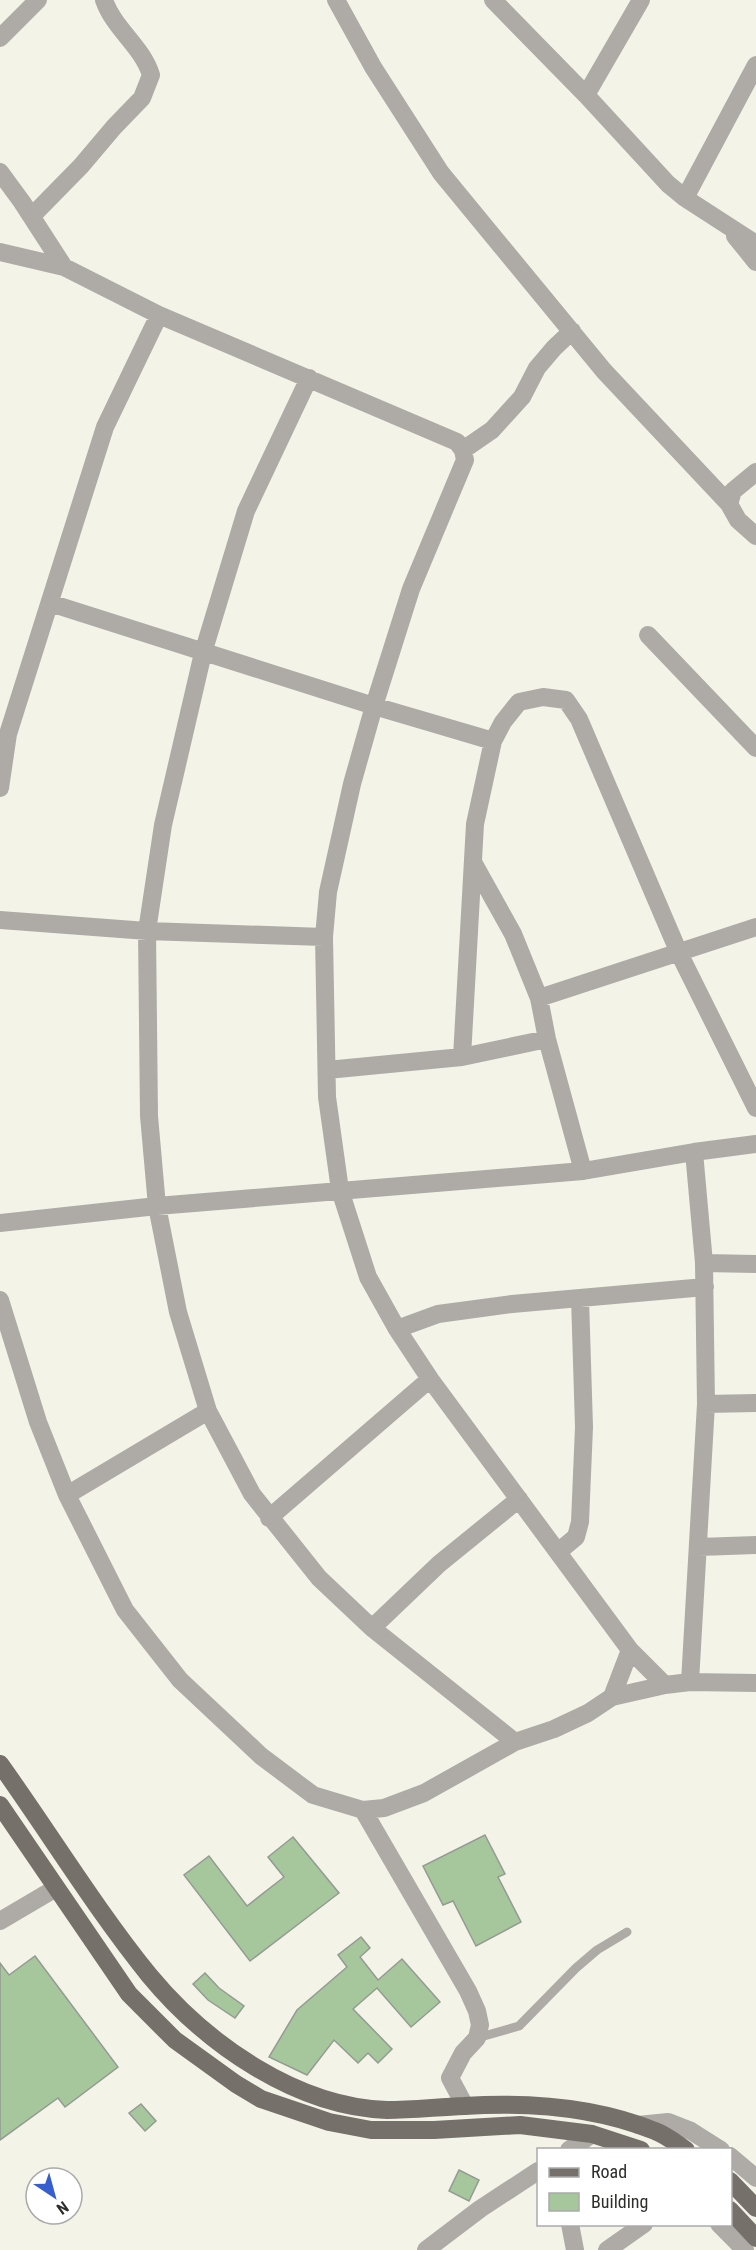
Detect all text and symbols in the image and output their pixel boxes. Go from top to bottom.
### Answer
legend [537,2148,732,2226]
text: Road [591,2161,627,2182]
north arrow [24,2166,84,2226]
text: Building [591,2191,648,2212]
text: N [53,2197,72,2218]

